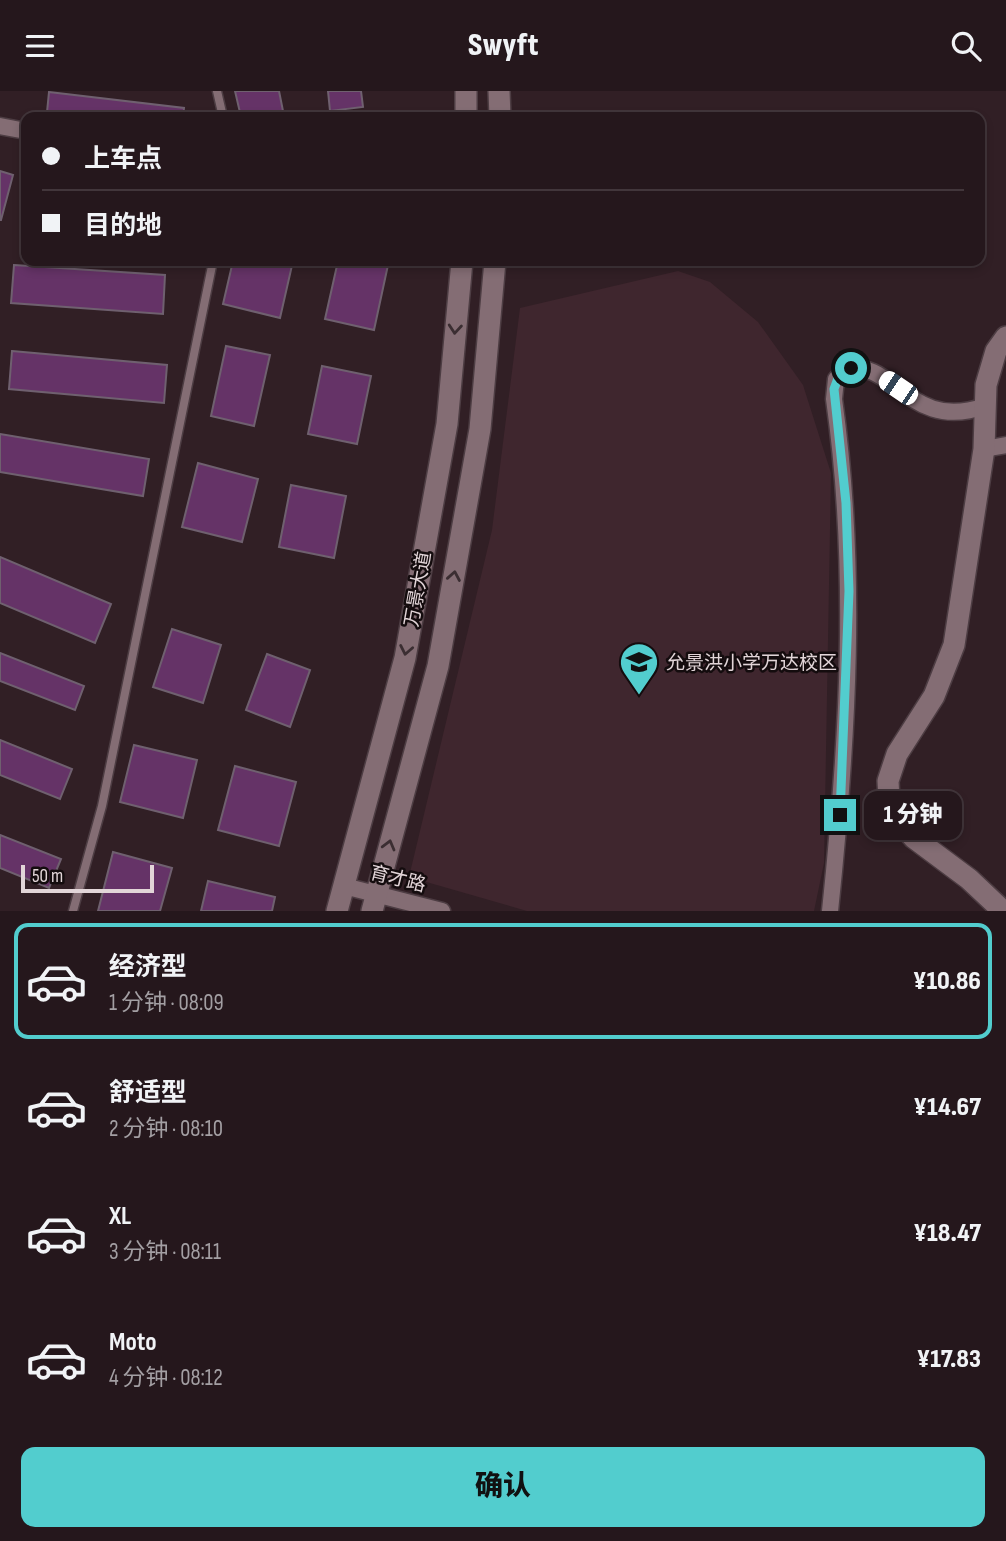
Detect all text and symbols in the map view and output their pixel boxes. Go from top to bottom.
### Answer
text: Swyft [468,26,538,65]
icon: menu [21,27,59,65]
icon: search [947,27,985,65]
text: 上车点 [84,144,162,175]
text: 目的地 [84,211,162,242]
one-way arrow [448,324,463,335]
route start [835,352,867,384]
car [875,368,922,408]
street label: 万景大道 [401,550,436,629]
one-way arrow [446,571,461,582]
school or university icon: 允景洪小学万达校区 [618,641,660,696]
one-way arrow [400,644,415,656]
place label: 允景洪小学万达校区 [666,652,837,675]
callout: 1 分钟 [864,791,962,839]
route end [824,799,856,831]
text: 1 分钟 [884,801,942,829]
one-way arrow [381,839,396,851]
street label: 育才路 [367,861,428,898]
scale bar [21,862,154,894]
text: 50 m [32,865,63,888]
icon: car [25,950,88,1013]
text: 经济型 [109,952,187,983]
text: ¥10.86 [913,966,981,997]
text: 1 分钟 · 08:09 [109,989,224,1017]
icon: car [25,1076,88,1139]
text: 舒适型 [109,1078,187,1109]
text: ¥14.67 [914,1092,981,1123]
text: 2 分钟 · 08:10 [109,1115,223,1143]
text: XL [109,1201,131,1232]
icon: car [25,1202,88,1265]
text: ¥18.47 [914,1218,981,1249]
text: 3 分钟 · 08:11 [109,1238,221,1266]
text: Moto [109,1327,157,1358]
icon: car [25,1328,88,1391]
text: ¥17.83 [917,1344,981,1375]
text: 4 分钟 · 08:12 [109,1364,223,1392]
button: 确认 [21,1447,985,1527]

